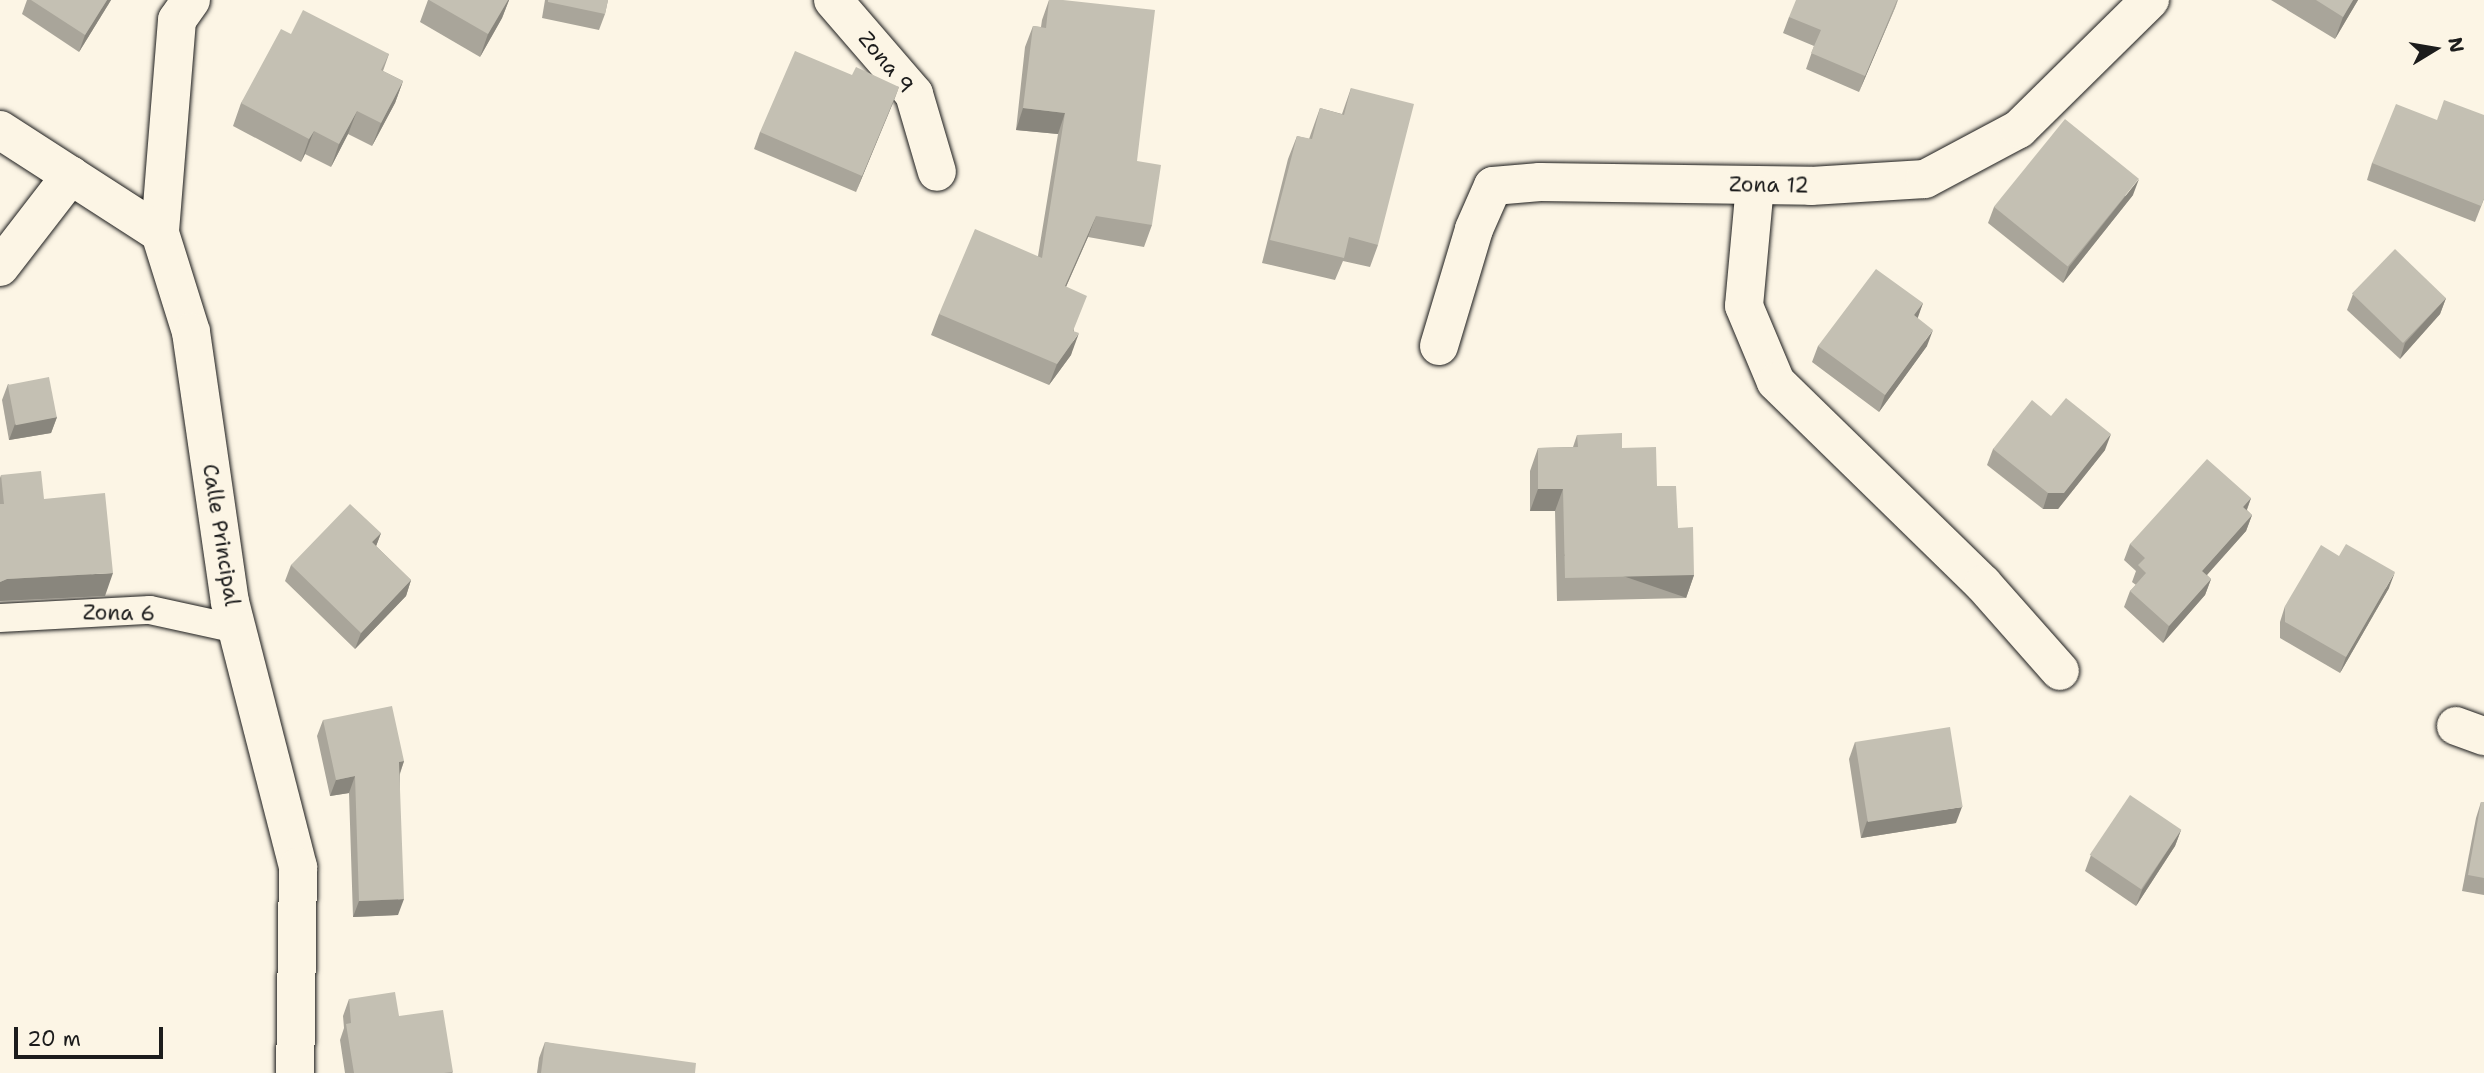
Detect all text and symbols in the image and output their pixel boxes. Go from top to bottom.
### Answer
north arrow [2400,14,2470,84]
street label: Zona 9 [853,26,919,98]
text: N [2442,35,2470,55]
street label: Zona 12 [1729,172,1809,198]
street label: Calle Principal [197,462,245,608]
street label: Zona 6 [83,600,155,626]
scale bar [18,1014,166,1058]
text: 20 m [27,1025,81,1053]

